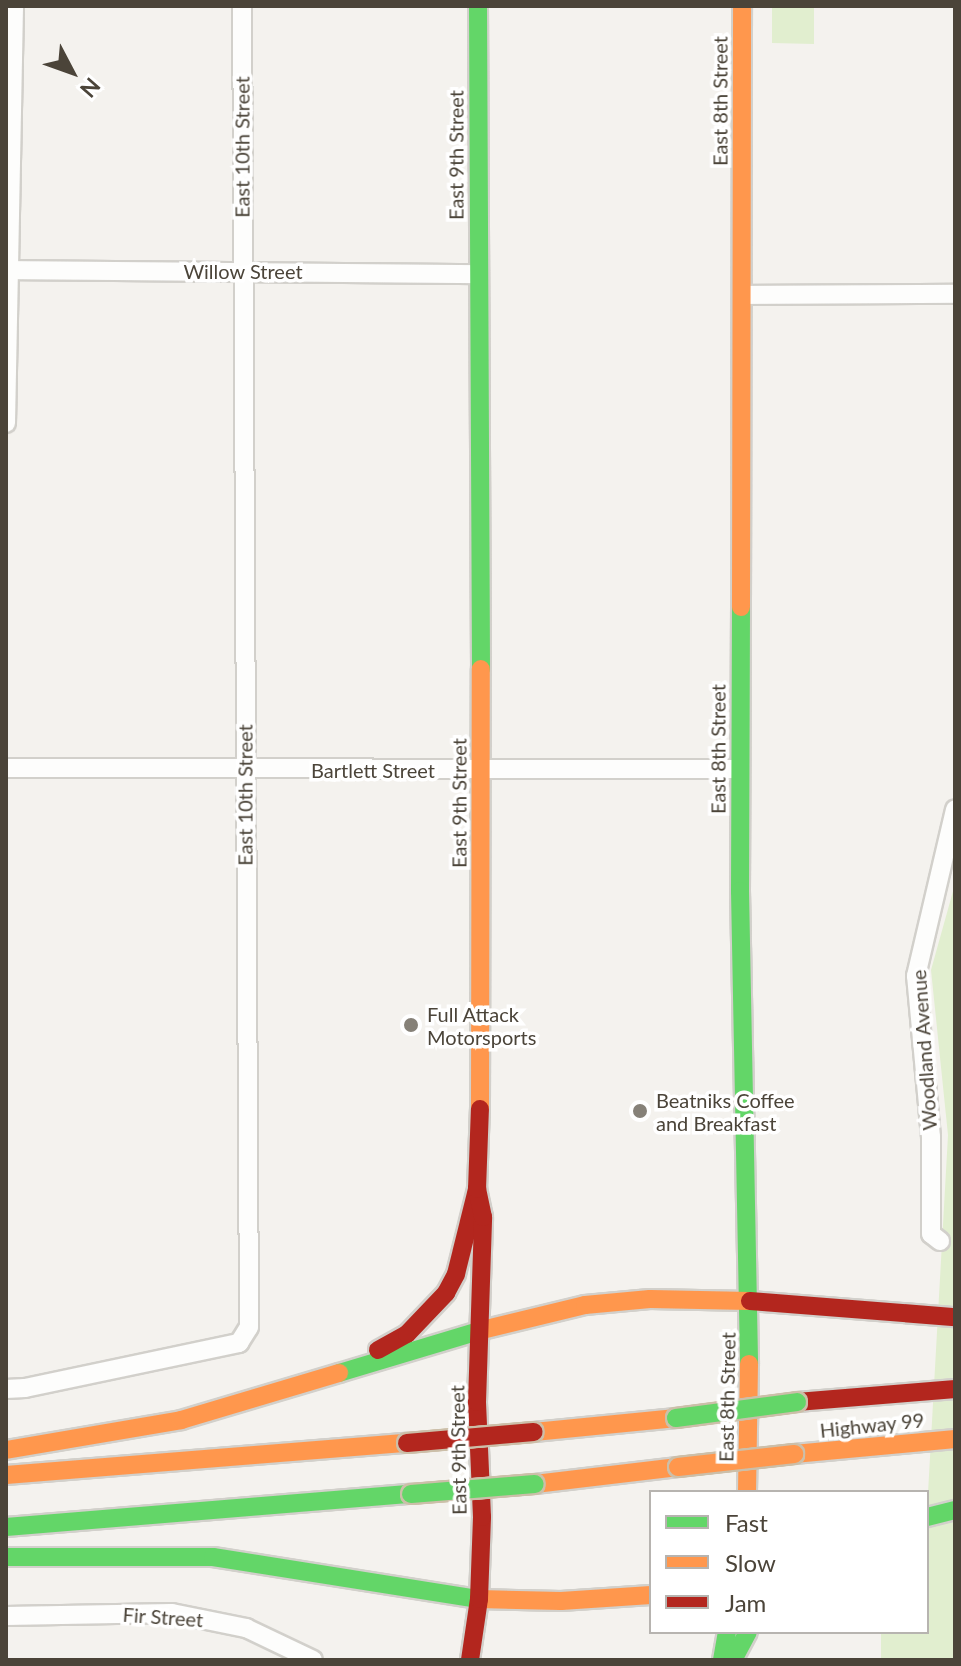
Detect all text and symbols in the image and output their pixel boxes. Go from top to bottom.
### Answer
north arrow [32,32,112,112]
street label: East 8th Street [708,36,732,166]
text: N [75,73,106,103]
street label: East 10th Street [230,76,254,218]
street label: East 9th Street [444,90,468,220]
street label: Willow Street [183,259,303,283]
street label: East 8th Street [706,684,730,814]
street label: East 10th Street [233,724,257,866]
street label: East 9th Street [447,738,471,868]
street label: Bartlett Street [311,758,435,782]
street label: Woodland Avenue [906,968,942,1132]
place label: Full Attack Motorsports [427,1002,536,1049]
marker: Full Attack Motorsports [402,1016,420,1034]
place label: Beatniks Coffee and Breakfast [656,1088,795,1135]
marker: Beatniks Coffee and Breakfast [631,1102,649,1120]
street label: East 8th Street [714,1332,740,1462]
street label: East 9th Street [445,1385,471,1515]
street label: Highway 99 [818,1408,926,1442]
legend [649,1490,929,1634]
text: Fast [725,1508,768,1537]
text: Slow [725,1548,776,1577]
text: Jam [725,1588,766,1617]
street label: Fir Street [122,1602,204,1632]

